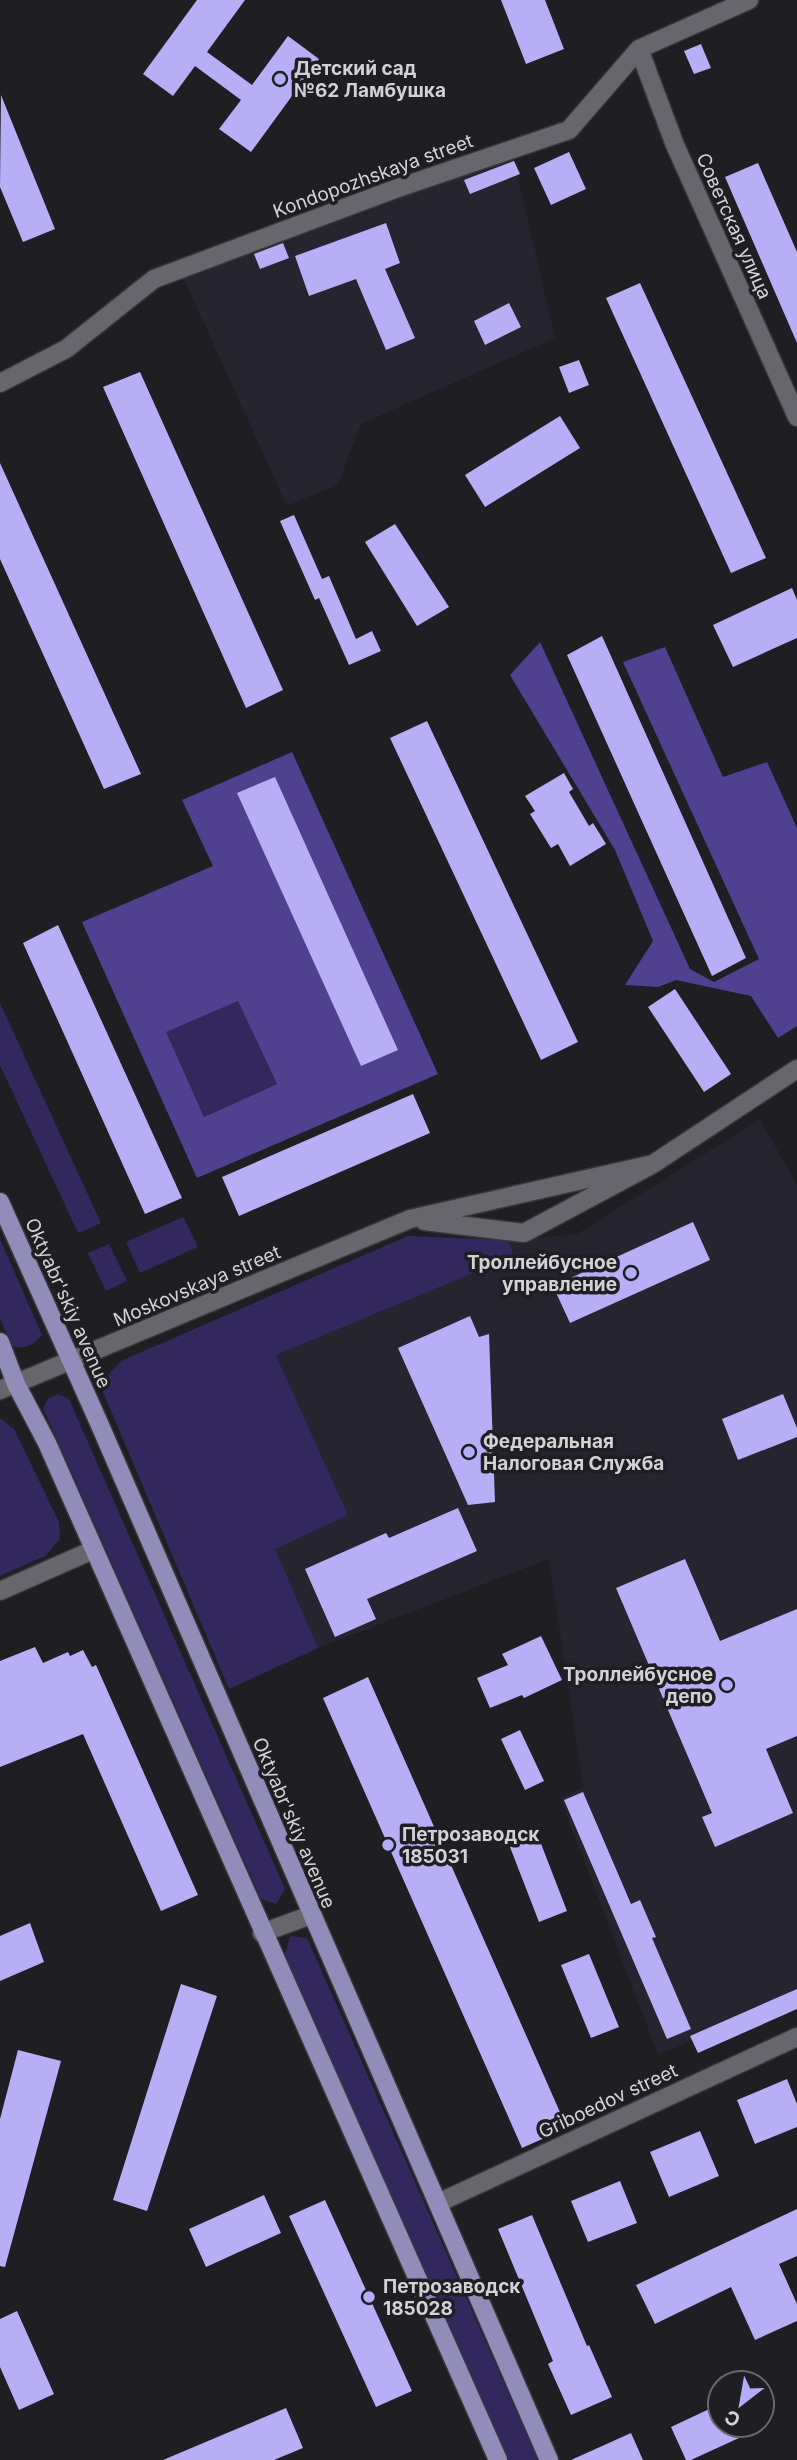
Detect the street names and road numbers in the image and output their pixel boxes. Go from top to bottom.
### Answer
street label: Kondopozhskaya street [270,129,476,223]
street label: Советская улица [692,149,776,303]
street label: Oktyabr'skiy avenue [20,1214,116,1392]
street label: Moskovskaya street [110,1240,284,1332]
street label: Oktyabr'skiy avenue [248,1734,340,1912]
street label: Griboedov street [535,2059,681,2143]

